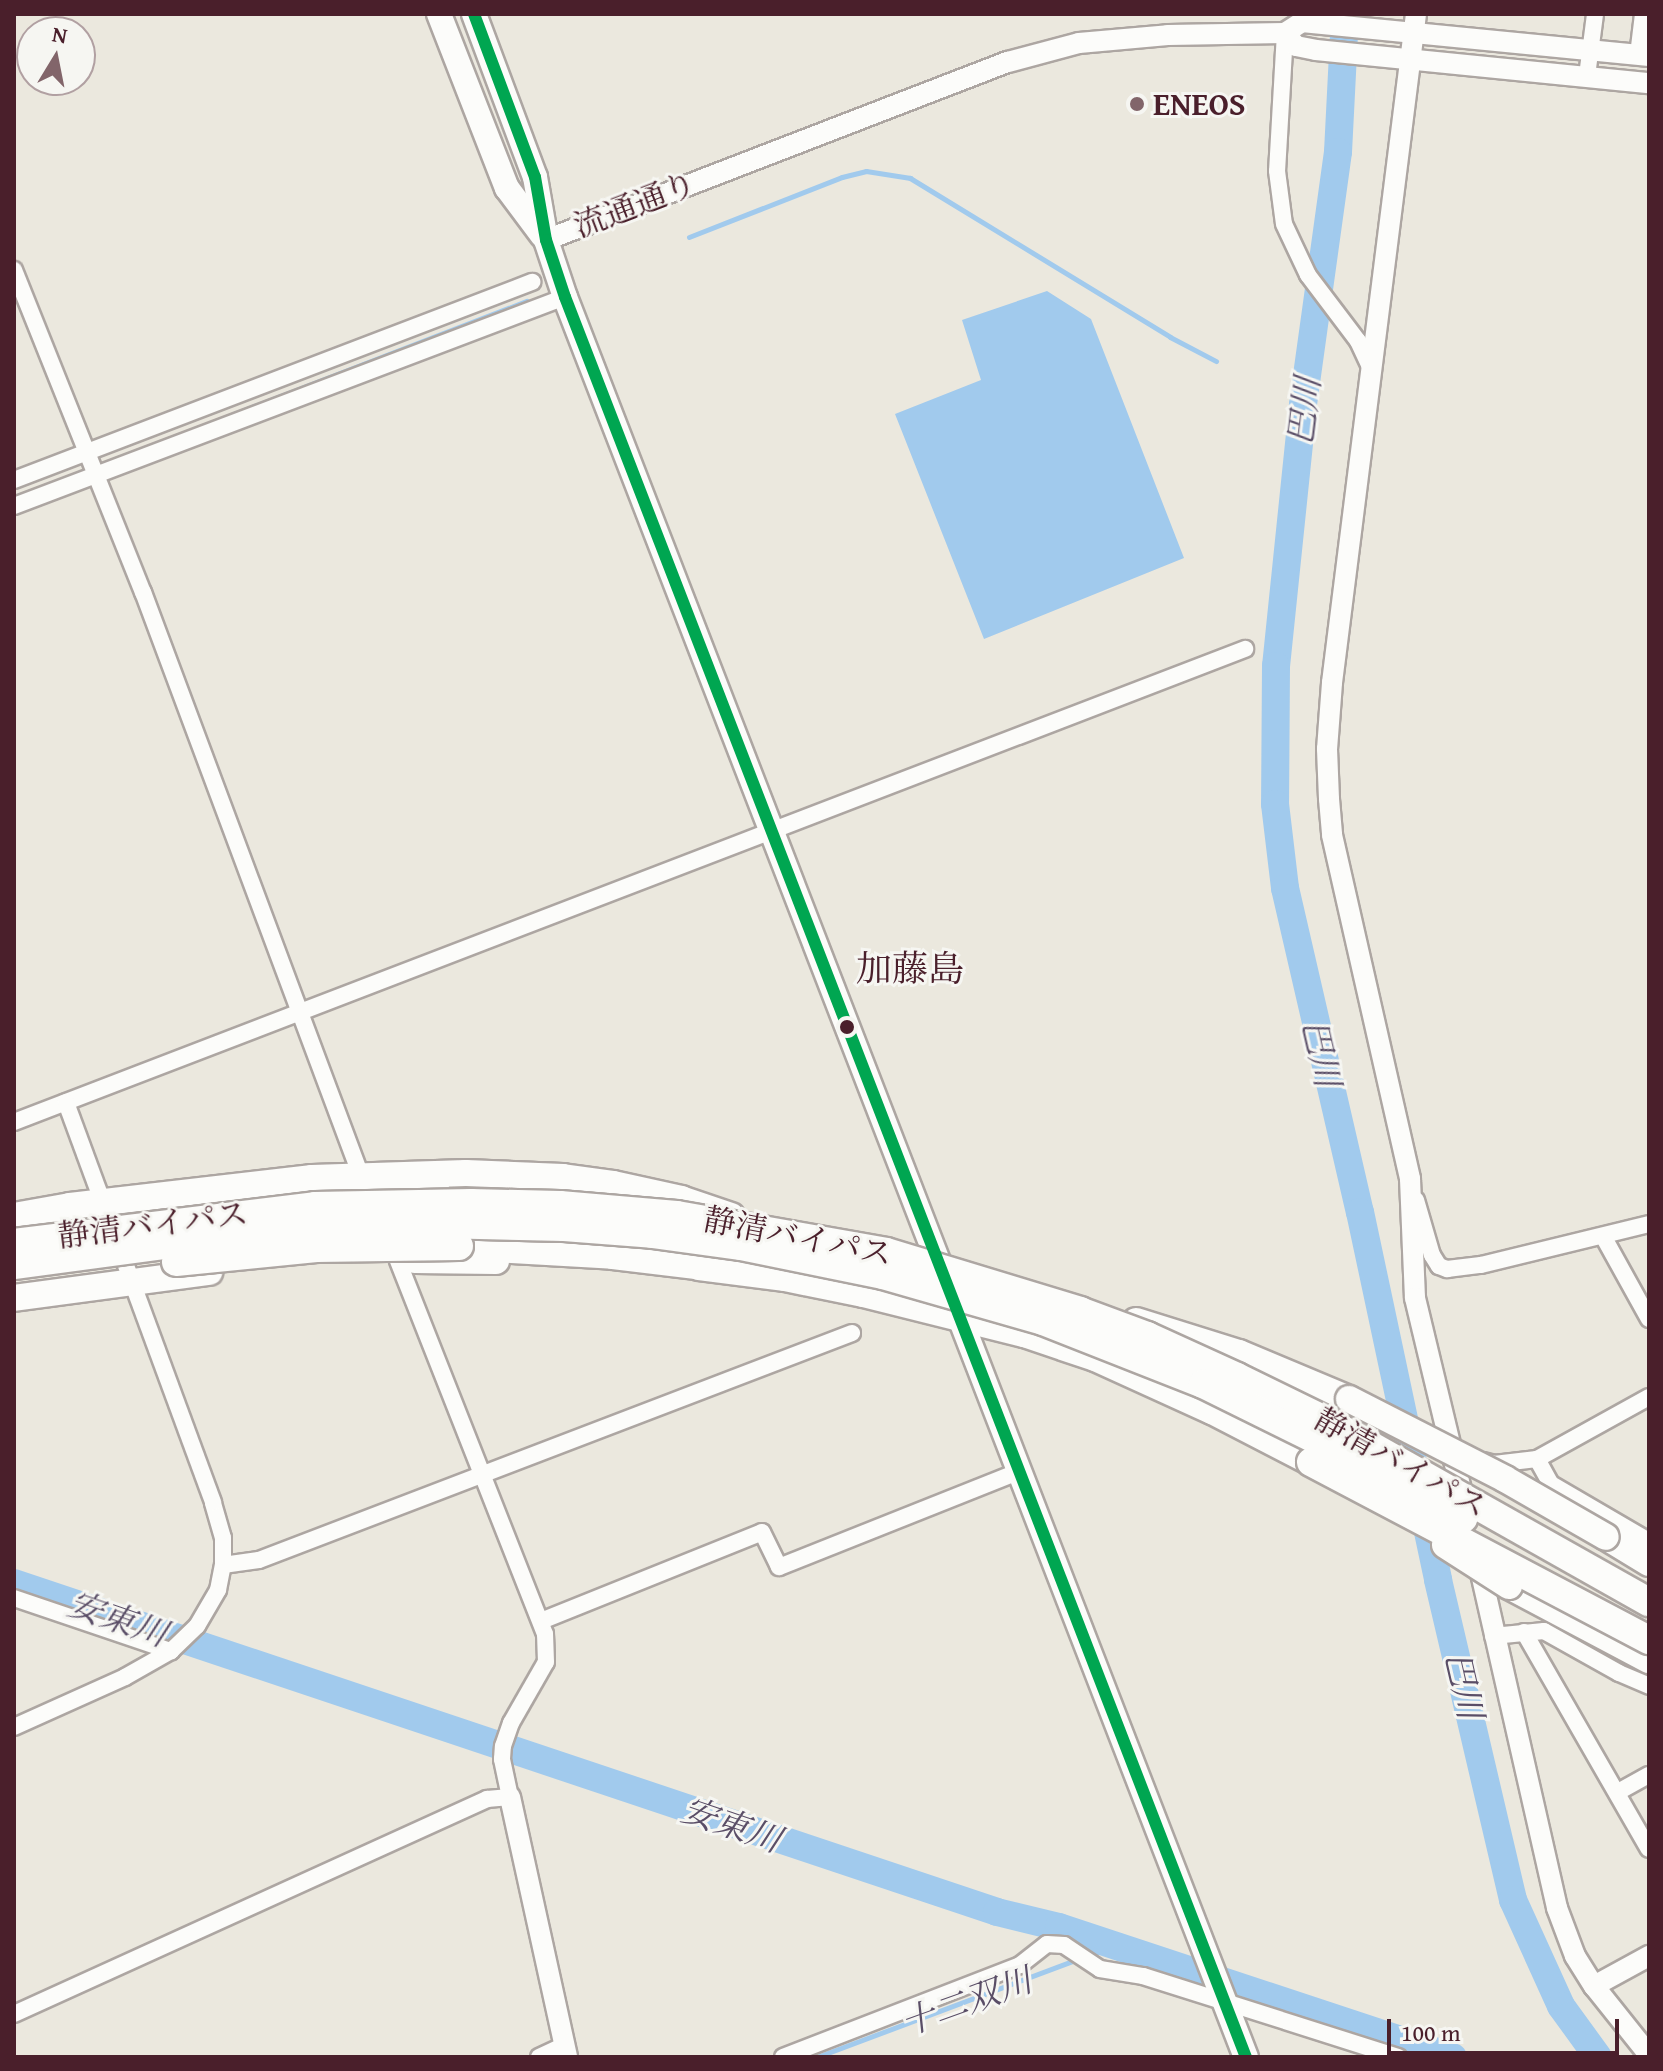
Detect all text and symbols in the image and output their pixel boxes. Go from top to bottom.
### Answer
north arrow [16,16,96,96]
text: N [50,17,70,51]
place label: ENEOS [1153,85,1246,123]
marker: ENEOS [1128,95,1146,113]
street label: 流通通り [568,164,702,246]
water label: 巴川 [1279,375,1327,447]
district label: 加藤島 [856,946,964,990]
water label: 巴川 [1294,1015,1350,1091]
unlabelled marker [839,1019,855,1035]
street label: 静清バイパス [55,1194,251,1256]
street label: 静清バイパス [700,1200,896,1274]
street label: 静清バイパス [1308,1400,1494,1526]
water label: 安東川 [63,1582,173,1654]
water label: 巴川 [1437,1647,1493,1723]
water label: 安東川 [677,1788,787,1860]
water label: 十二双川 [895,1959,1037,2043]
scale bar [1391,2003,1623,2053]
text: 100 m [1401,2015,1461,2050]

